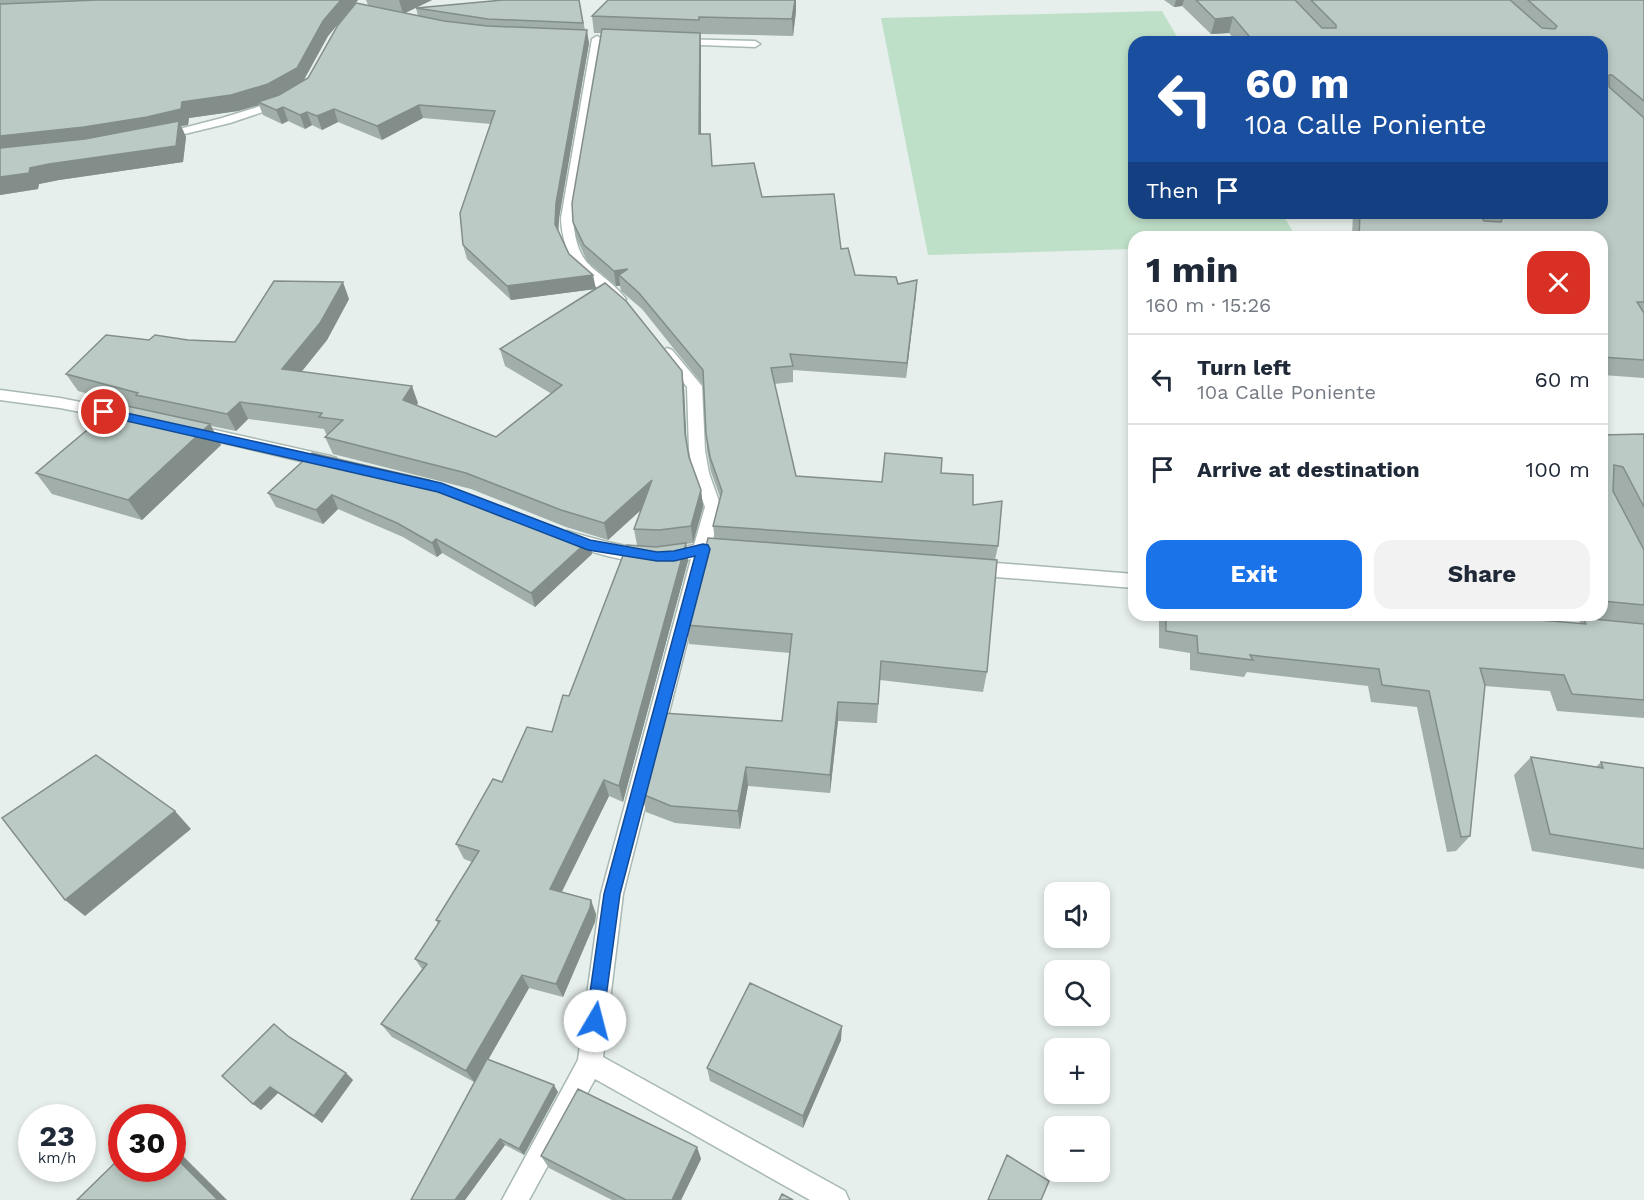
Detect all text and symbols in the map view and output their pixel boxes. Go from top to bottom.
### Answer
text: 60 m [1245,59,1349,108]
icon: left [1146,60,1224,138]
text: 10a Calle Poniente [1245,109,1487,141]
icon: arrive [1211,174,1244,207]
text: Then [1146,178,1199,203]
text: 1 min [1146,249,1238,291]
button: close [1527,251,1590,314]
text: 160 m · 15:26 [1146,293,1271,317]
text: Turn left [1197,355,1291,380]
icon: left [1146,363,1179,396]
text: 60 m [1534,367,1590,392]
text: 10a Calle Poniente [1197,380,1376,404]
pin [78,386,129,437]
icon: arrive [87,395,120,428]
icon: arrive [1146,453,1179,486]
text: Arrive at destination [1197,457,1420,482]
text: 100 m [1526,457,1590,482]
button: Exit [1146,540,1362,609]
button: Share [1374,540,1590,609]
map controls [1044,882,1110,1182]
button: sound [1044,882,1110,948]
button: search [1044,960,1110,1026]
position arrow [563,989,627,1053]
button: + [1044,1038,1110,1104]
speed limit sign: 30 [108,1104,186,1182]
button: − [1044,1116,1110,1182]
text: 23 [39,1118,75,1153]
text: km/h [38,1149,76,1167]

